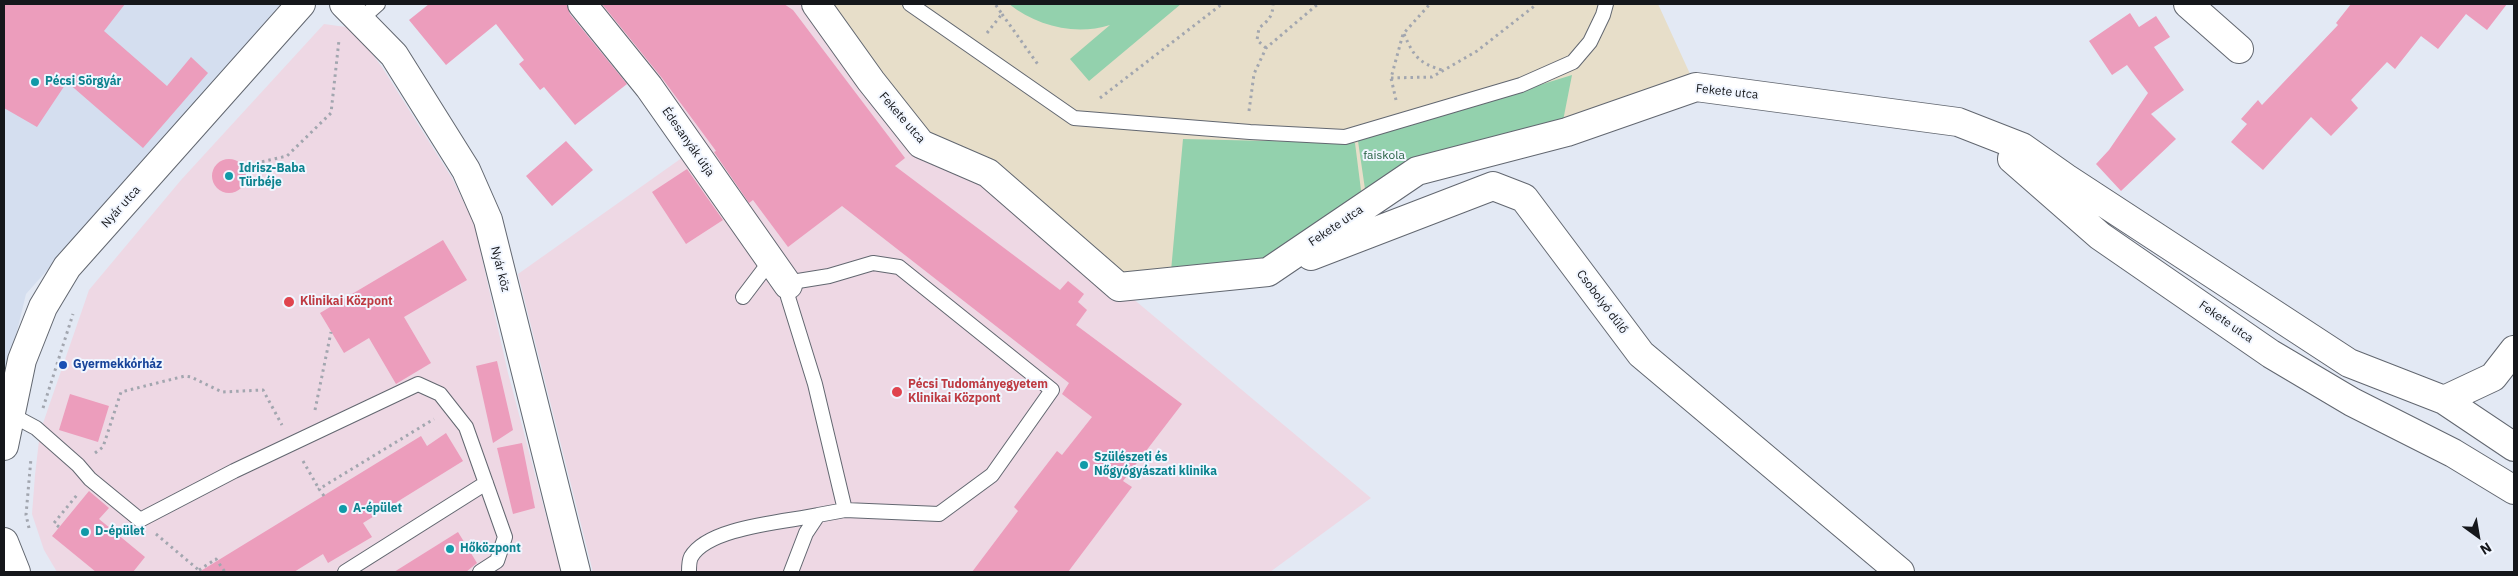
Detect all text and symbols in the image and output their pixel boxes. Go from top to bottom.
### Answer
place label: Pécsi Sörgyár [45,75,121,89]
marker: Pécsi Sörgyár [29,76,41,88]
street label: Fekete utca [1695,82,1759,102]
street label: Fekete utca [876,90,928,146]
street label: Édesanyák útja [659,105,717,179]
park label: faiskola [1363,149,1405,163]
place label: Idrisz-Baba Türbéje [239,162,305,190]
marker: Idrisz-Baba Türbéje [223,170,235,182]
street label: Nyár utca [98,183,144,231]
street label: Fekete utca [1306,202,1366,250]
street label: Nyár köz [487,245,513,293]
street label: Csobolyó dűlő [1573,267,1631,337]
marker: Klinikai Központ [282,295,296,309]
place label: Klinikai Központ [300,295,393,309]
street label: Fekete utca [2196,298,2256,346]
place label: Gyermekkórház [73,358,162,372]
marker: Gyermekkórház [57,359,69,371]
place label: Pécsi Tudományegyetem Klinikai Központ [908,378,1048,406]
marker: Pécsi Tudományegyetem Klinikai Központ [890,385,904,399]
place label: Szülészeti és Nőgyógyászati klinika [1094,451,1217,479]
marker: Szülészeti és Nőgyógyászati klinika [1078,459,1090,471]
place label: A-épület [353,502,402,516]
marker: A-épület [337,503,349,515]
north arrow [2453,511,2503,561]
place label: D-épület [95,525,145,539]
marker: D-épület [79,526,91,538]
text: N [2477,538,2495,559]
place label: Hőközpont [460,542,521,556]
marker: Hőközpont [444,543,456,555]

